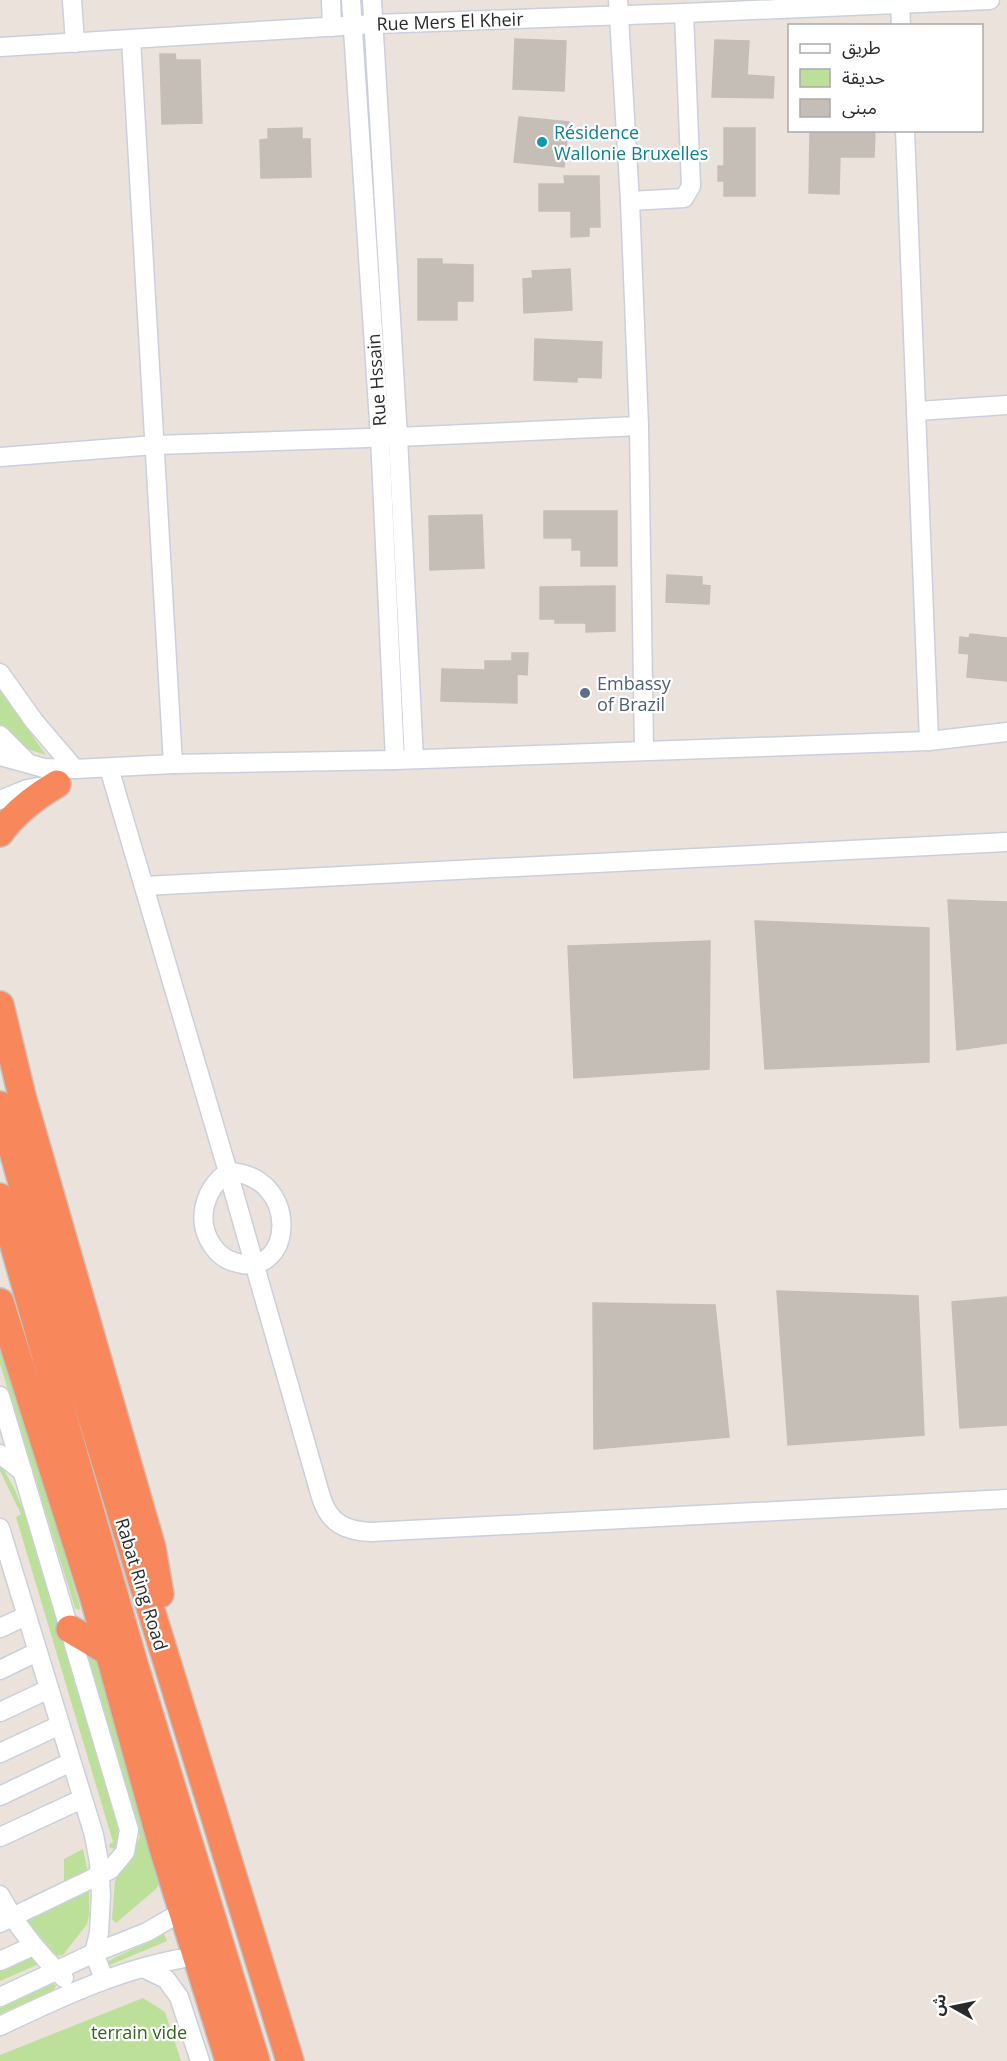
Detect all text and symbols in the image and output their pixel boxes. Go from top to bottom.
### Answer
street label: Rue Mers El Kheir [376,6,525,36]
legend [788,24,983,132]
text: طريق [842,35,881,59]
text: حديقة [842,65,885,89]
text: مبنى [842,95,877,119]
place label: Résidence Wallonie Bruxelles [554,120,708,165]
marker: Résidence Wallonie Bruxelles [535,135,549,149]
street label: Rue Hssain [361,333,391,427]
place label: Embassy of Brazil [597,671,672,716]
marker: Embassy of Brazil [578,686,592,700]
street label: Rabat Ring Road [110,1515,174,1653]
north arrow [923,1977,983,2037]
text: ش [926,1992,951,2017]
park label: terrain vide [91,2020,187,2044]

